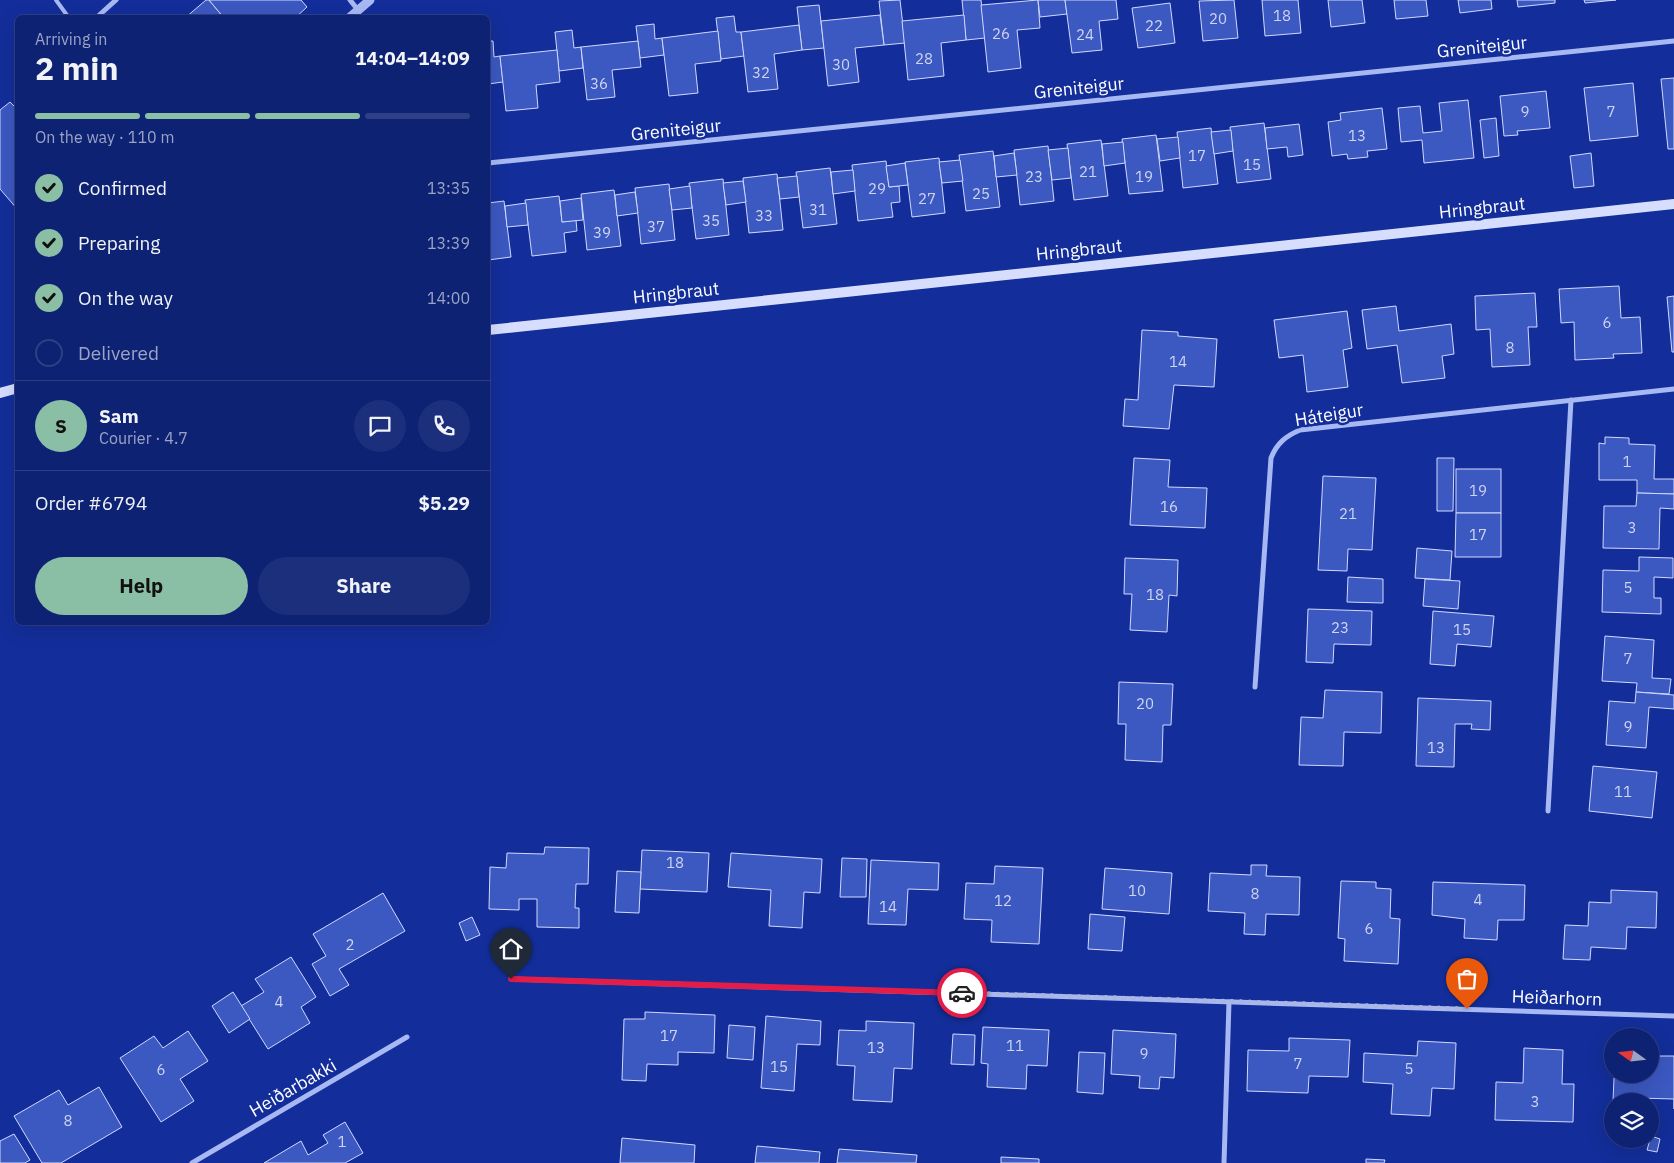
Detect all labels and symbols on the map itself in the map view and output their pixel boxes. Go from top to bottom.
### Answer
house number: 18 [1273,6,1291,25]
house number: 20 [1209,9,1227,28]
house number: 22 [1145,16,1163,35]
house number: 26 [992,24,1010,43]
house number: 24 [1076,25,1094,44]
street label: Greniteigur [1436,30,1529,63]
house number: 28 [915,49,933,68]
house number: 30 [832,55,850,74]
house number: 32 [752,63,770,82]
street label: Greniteigur [1033,71,1126,104]
house number: 36 [590,74,608,93]
house number: 9 [1520,102,1530,121]
house number: 7 [1606,102,1616,121]
street label: Greniteigur [630,113,723,146]
house number: 13 [1348,126,1366,145]
house number: 17 [1188,146,1206,165]
house number: 15 [1243,155,1261,174]
house number: 21 [1079,162,1097,181]
house number: 23 [1025,167,1043,186]
house number: 19 [1135,167,1153,186]
house number: 29 [868,179,886,198]
house number: 25 [972,184,990,203]
house number: 27 [918,189,936,208]
street label: Hringbraut [1438,192,1526,223]
house number: 31 [809,200,827,219]
house number: 33 [755,206,773,225]
house number: 35 [702,211,720,230]
house number: 37 [647,217,665,236]
house number: 39 [593,223,611,242]
street label: Hringbraut [1035,234,1123,265]
street label: Hringbraut [632,277,720,308]
house number: 6 [1602,313,1612,332]
house number: 8 [1505,338,1515,357]
house number: 14 [1169,352,1187,371]
street label: Háteigur [1293,398,1365,431]
house number: 1 [1622,452,1632,471]
house number: 19 [1469,481,1487,500]
house number: 16 [1160,497,1178,516]
house number: 21 [1339,504,1357,523]
house number: 3 [1627,518,1637,537]
house number: 17 [1469,525,1487,544]
house number: 5 [1623,578,1633,597]
house number: 18 [1146,585,1164,604]
house number: 23 [1331,618,1349,637]
house number: 15 [1453,620,1471,639]
house number: 7 [1623,649,1633,668]
house number: 20 [1136,694,1154,713]
house number: 9 [1623,717,1633,736]
house number: 13 [1427,738,1445,757]
house number: 11 [1614,782,1632,801]
house number: 18 [666,853,684,872]
house number: 10 [1128,881,1146,900]
house number: 8 [1250,884,1260,903]
house number: 4 [1473,890,1483,909]
house number: 12 [994,891,1012,910]
house number: 14 [879,897,897,916]
house number: 6 [1364,919,1374,938]
pin [490,928,532,979]
house number: 2 [345,935,355,954]
pin [1446,958,1488,1009]
courier [937,968,987,1018]
street label: Heiðarhorn [1511,984,1603,1011]
house number: 4 [274,992,284,1011]
house number: 17 [660,1026,678,1045]
north arrow [1604,1028,1659,1082]
house number: 11 [1006,1036,1024,1055]
house number: 13 [867,1038,885,1057]
house number: 9 [1139,1044,1149,1063]
street label: Heiðarbakki [245,1053,340,1122]
house number: 7 [1293,1054,1303,1073]
house number: 15 [770,1057,788,1076]
house number: 5 [1404,1059,1414,1078]
house number: 6 [156,1060,166,1079]
house number: 3 [1530,1092,1540,1111]
house number: 8 [63,1111,73,1130]
house number: 1 [337,1132,347,1151]

